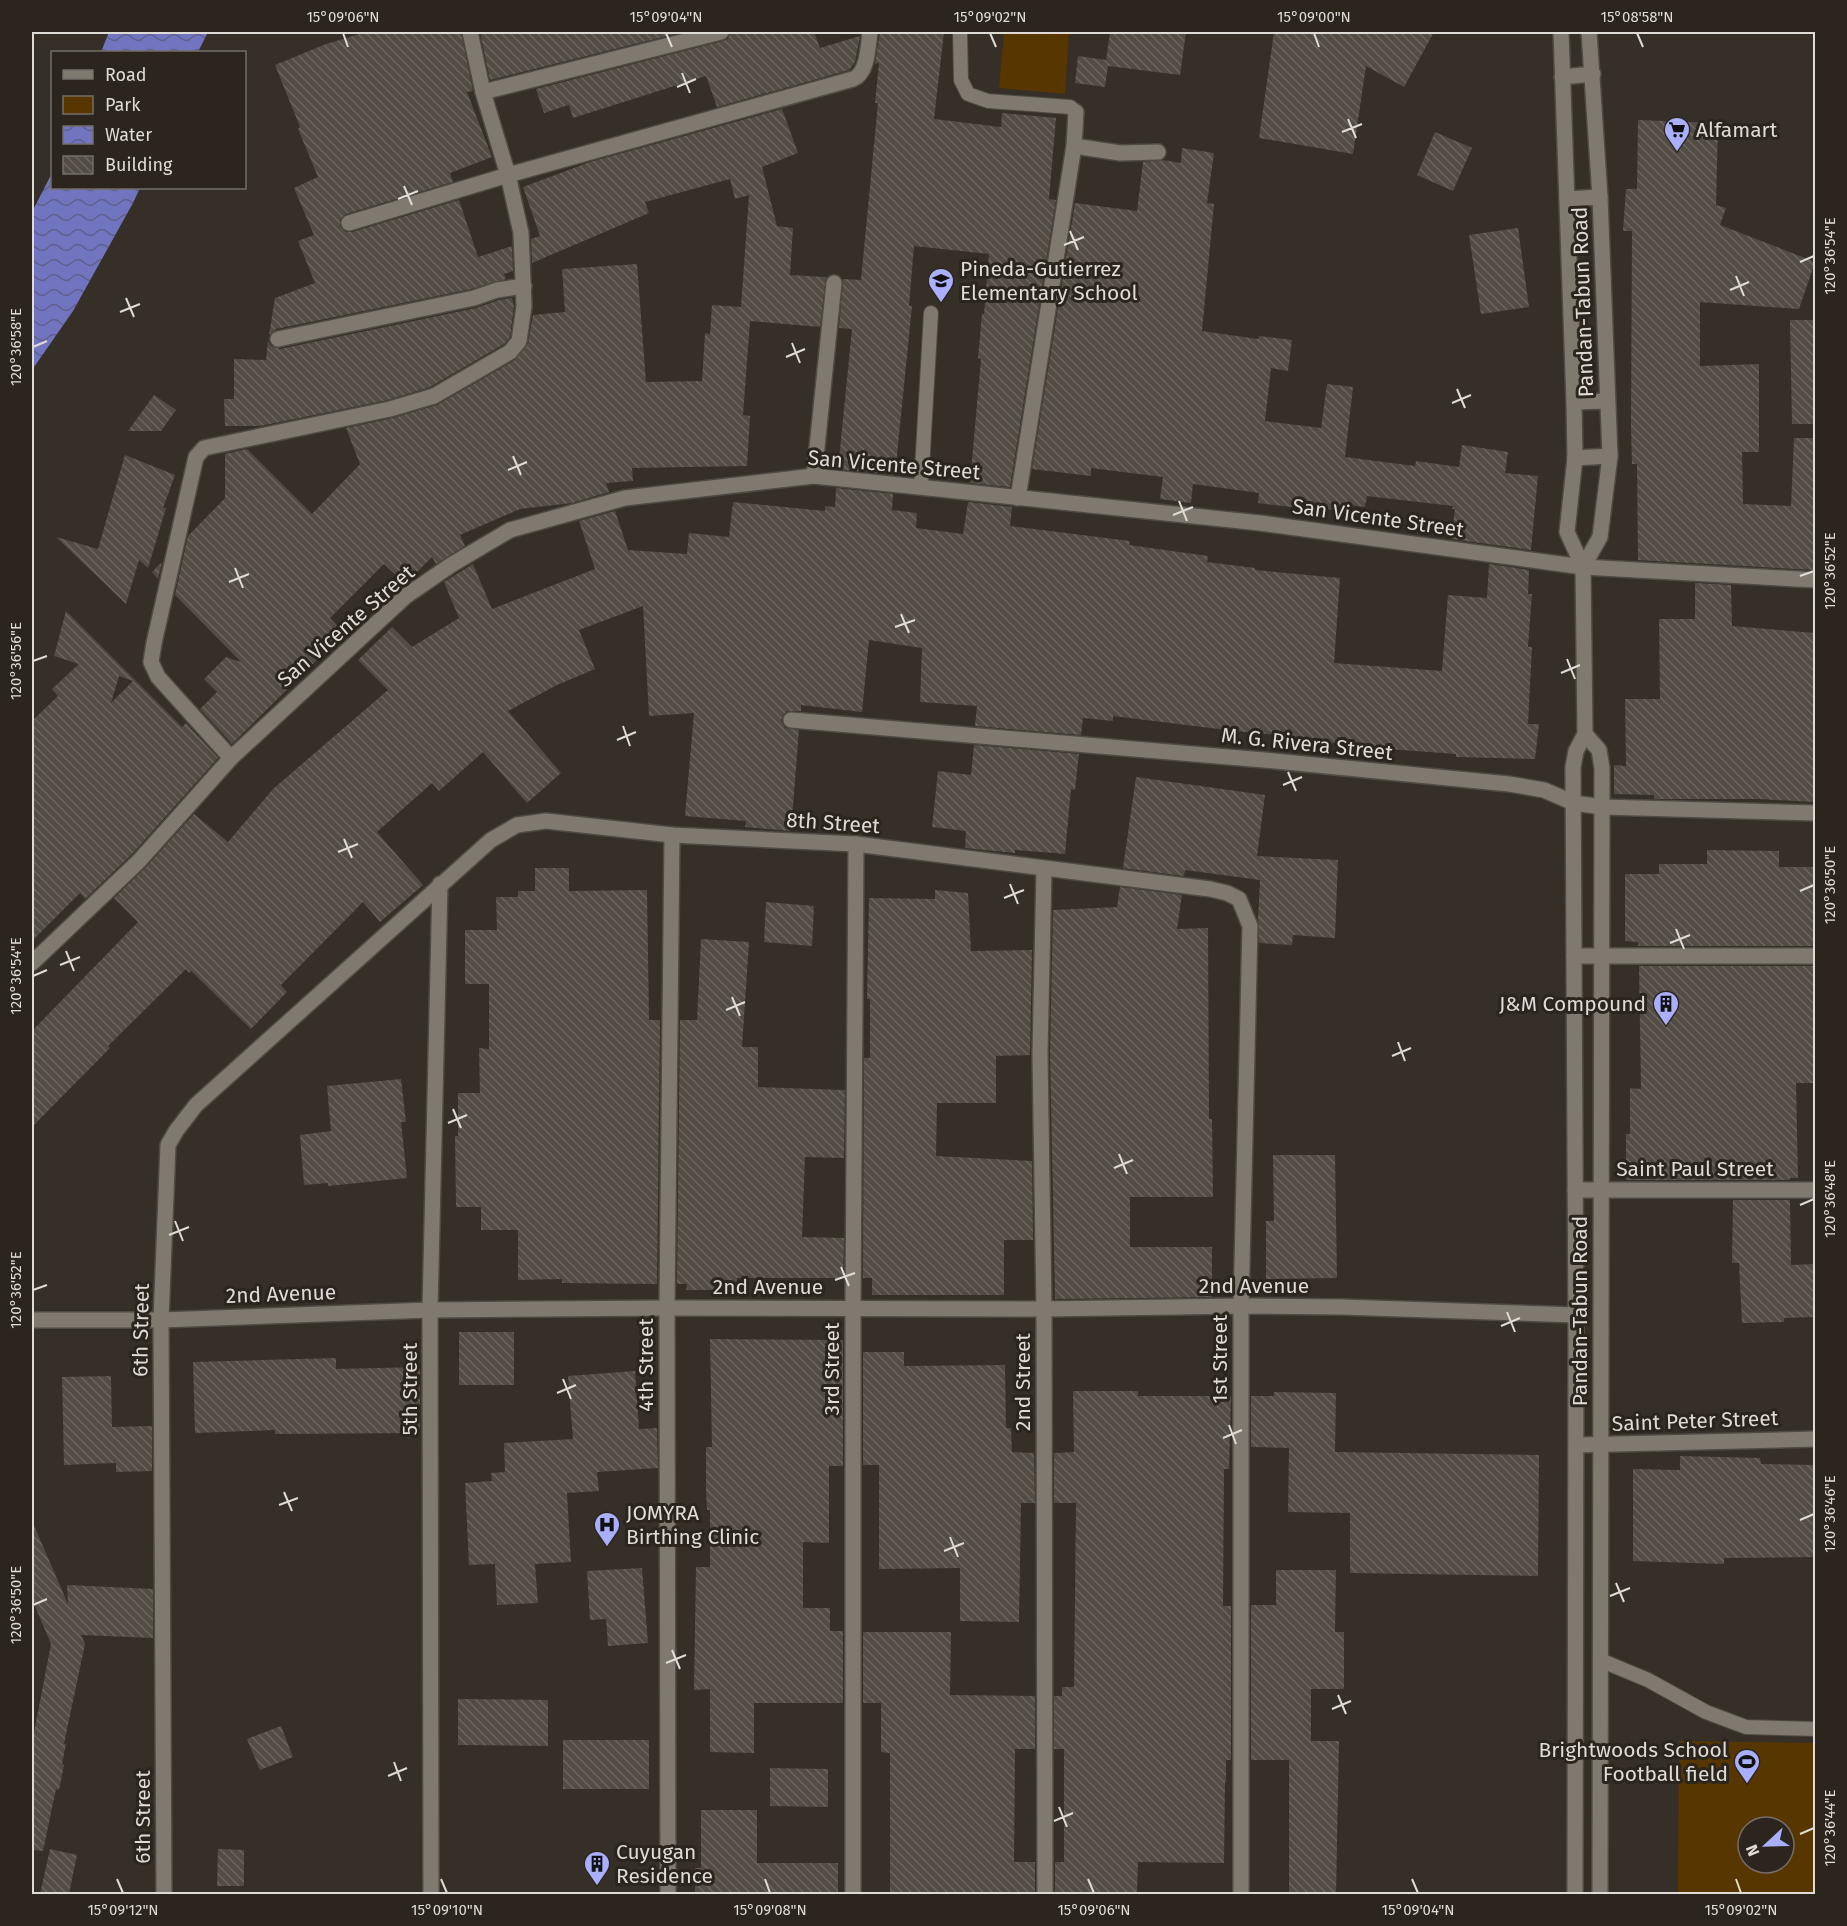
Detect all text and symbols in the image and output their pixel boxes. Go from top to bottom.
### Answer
text: 15°09'06"N [306,8,380,26]
text: 15°09'04"N [630,8,702,26]
text: 15°09'02"N [954,8,1026,26]
text: 15°09'00"N [1277,8,1351,26]
text: 15°08'58"N [1600,8,1674,26]
legend [51,51,246,189]
text: Road [105,64,147,86]
text: Park [105,94,141,116]
supermarket icon: Alfamart [1662,115,1692,153]
place label: Alfamart [1696,117,1778,143]
text: Water [105,124,152,146]
text: Building [105,154,173,176]
street label: Pandan-Tabun Road [1567,206,1599,398]
text: 120°36'54"E [1821,217,1839,295]
place label: Pineda-Gutierrez Elementary School [960,256,1138,306]
school or university icon: Pineda-Gutierrez Elementary School [926,266,956,304]
text: 120°36'58"E [7,308,25,386]
street label: San Vicente Street [807,445,982,486]
street label: San Vicente Street [1291,493,1466,543]
text: 120°36'52"E [1821,532,1839,610]
street label: San Vicente Street [272,559,420,693]
text: 120°36'56"E [7,622,25,700]
street label: M. G. Rivera Street [1220,722,1395,766]
street label: 8th Street [785,807,881,839]
text: 120°36'50"E [1821,846,1839,924]
text: 120°36'54"E [7,937,25,1015]
building icon: J&M Compound [1651,989,1681,1027]
place label: J&M Compound [1499,991,1646,1017]
street label: Saint Paul Street [1616,1156,1774,1182]
text: 120°36'48"E [1821,1160,1839,1238]
street label: Pandan-Tabun Road [1567,1216,1593,1406]
text: 120°36'52"E [7,1251,25,1329]
street label: 2nd Avenue [1199,1273,1309,1299]
street label: 2nd Avenue [713,1274,823,1300]
street label: 2nd Avenue [225,1279,337,1309]
street label: 6th Street [127,1283,155,1377]
street label: 1st Street [1207,1314,1233,1404]
street label: 4th Street [633,1318,659,1412]
street label: 3rd Street [819,1322,845,1416]
street label: 2nd Street [1010,1333,1036,1431]
street label: 5th Street [397,1342,423,1435]
street label: Saint Peter Street [1611,1405,1779,1437]
text: 120°36'46"E [1821,1475,1839,1553]
place label: JOMYRA Birthing Clinic [626,1500,759,1550]
hospital icon: JOMYRA Birthing Clinic [592,1510,622,1548]
text: 120°36'50"E [7,1566,25,1644]
place label: Brightwoods School Football field [1538,1737,1728,1787]
sports icon: Brightwoods School Football field [1732,1747,1762,1785]
street label: 6th Street [130,1770,156,1864]
text: 120°36'44"E [1821,1789,1839,1867]
north arrow [1736,1815,1796,1875]
place label: Cuyugan Residence [616,1839,713,1889]
text: N [1742,1842,1763,1859]
building icon: Cuyugan Residence [582,1849,612,1887]
text: 15°09'12"N [87,1901,159,1919]
text: 15°09'10"N [411,1901,483,1919]
text: 15°09'08"N [733,1901,807,1919]
text: 15°09'06"N [1057,1901,1131,1919]
text: 15°09'04"N [1382,1901,1454,1919]
text: 15°09'02"N [1705,1901,1777,1919]

